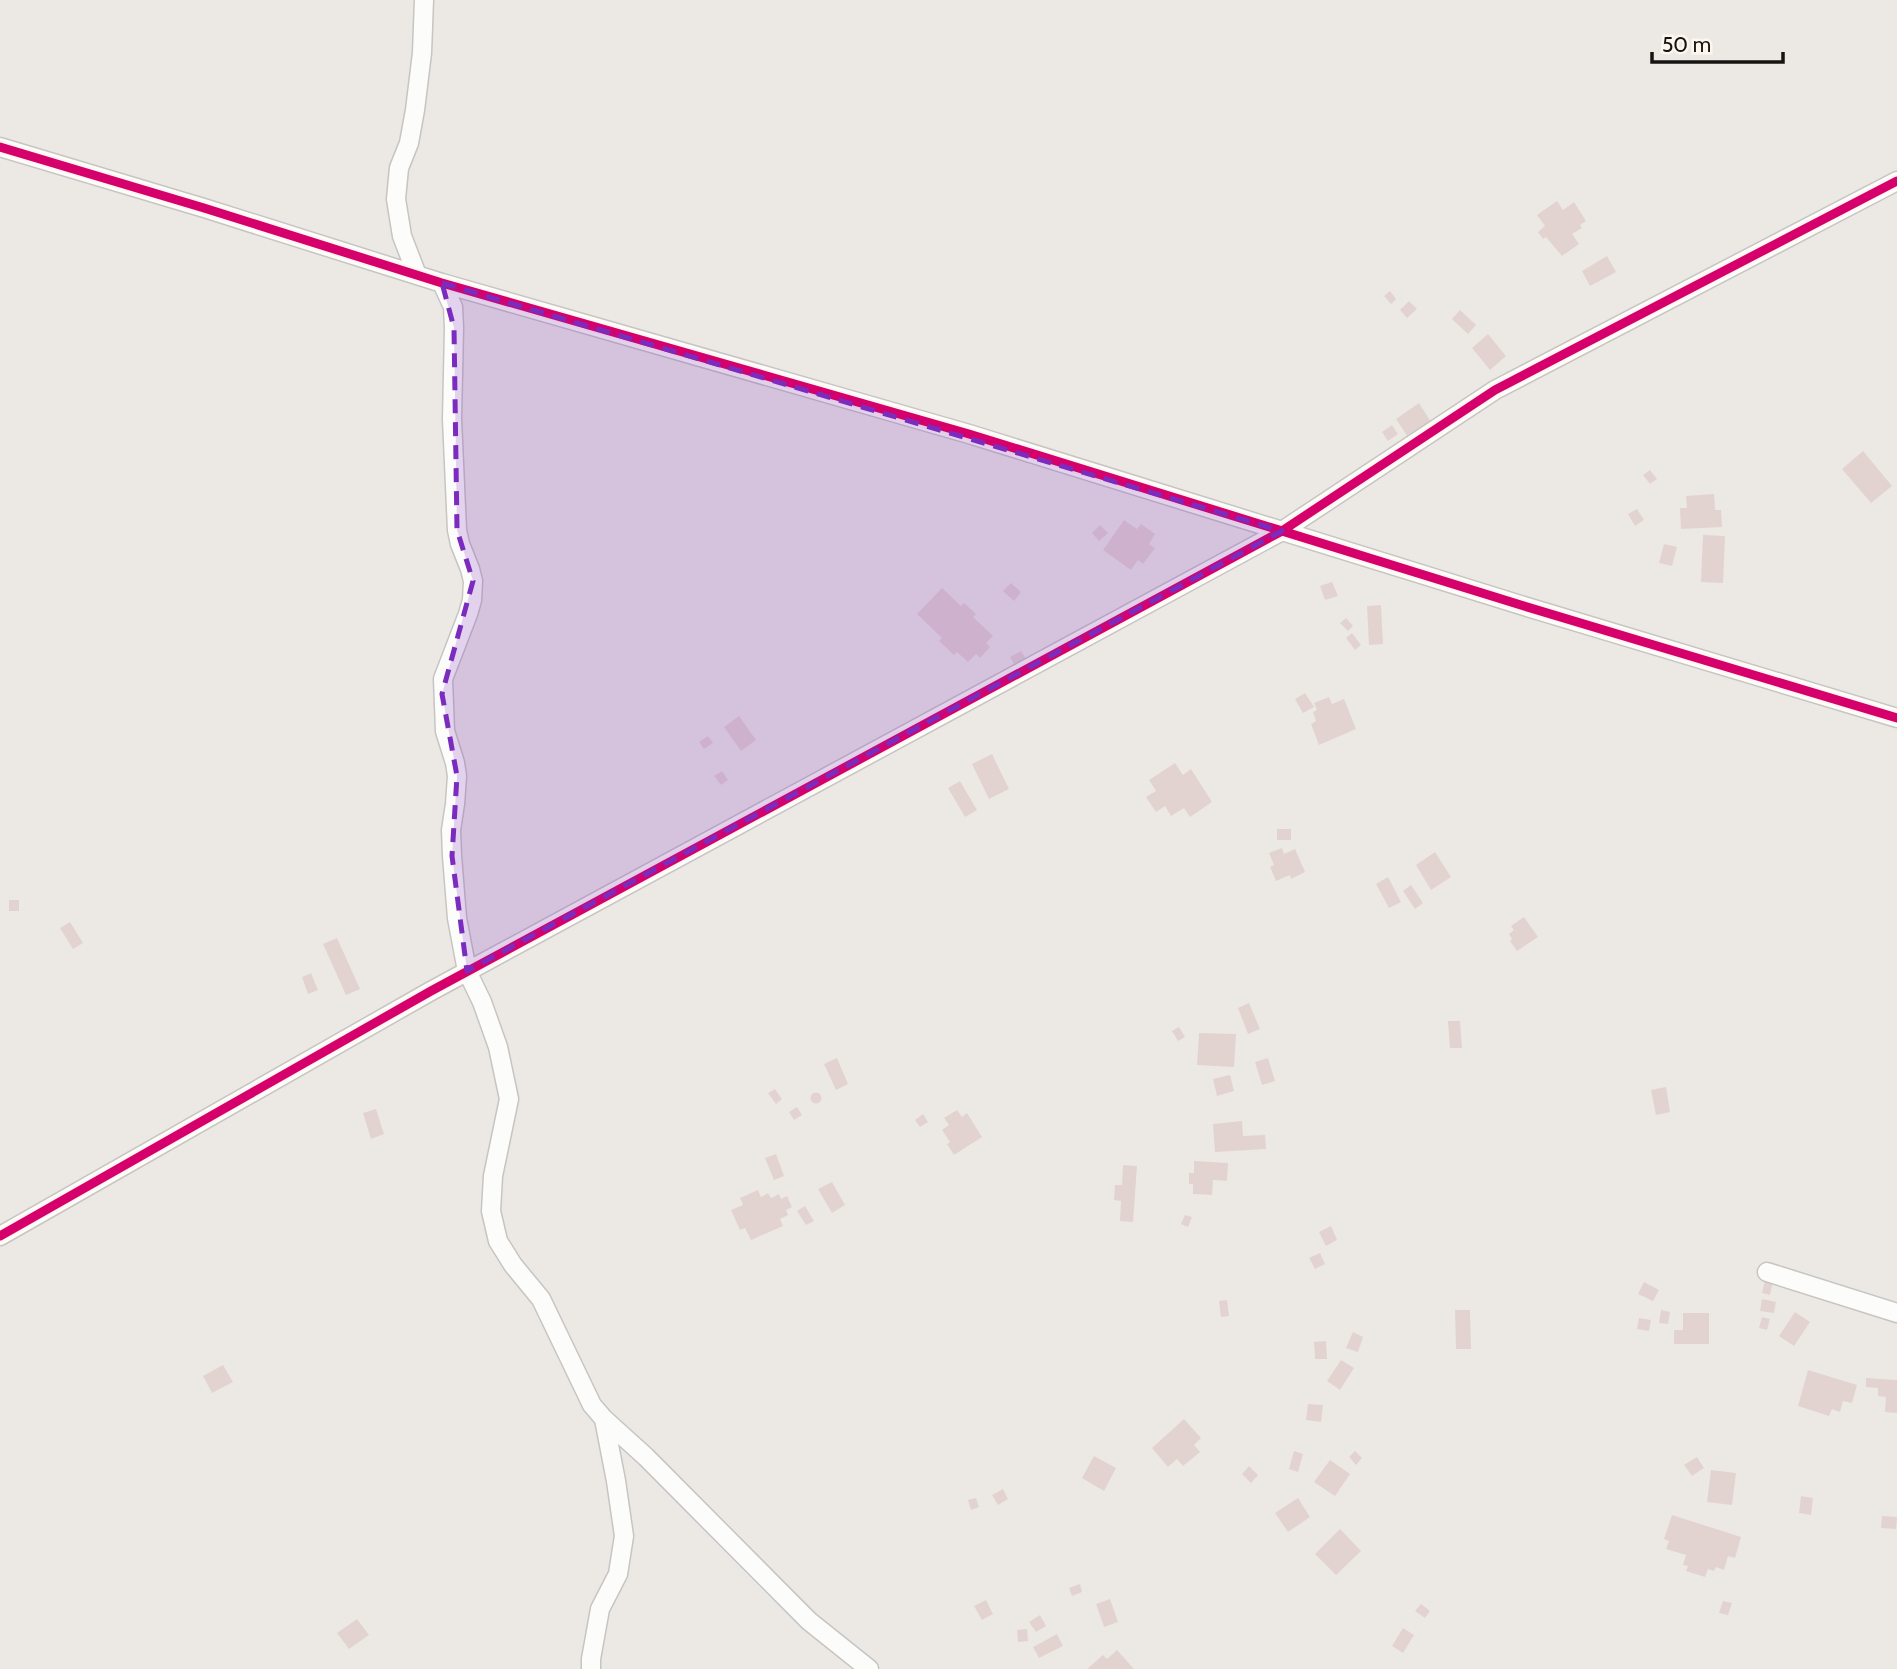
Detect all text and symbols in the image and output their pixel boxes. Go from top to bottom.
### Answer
scale bar [1652,21,1783,65]
text: 50 m [1662,32,1711,57]

